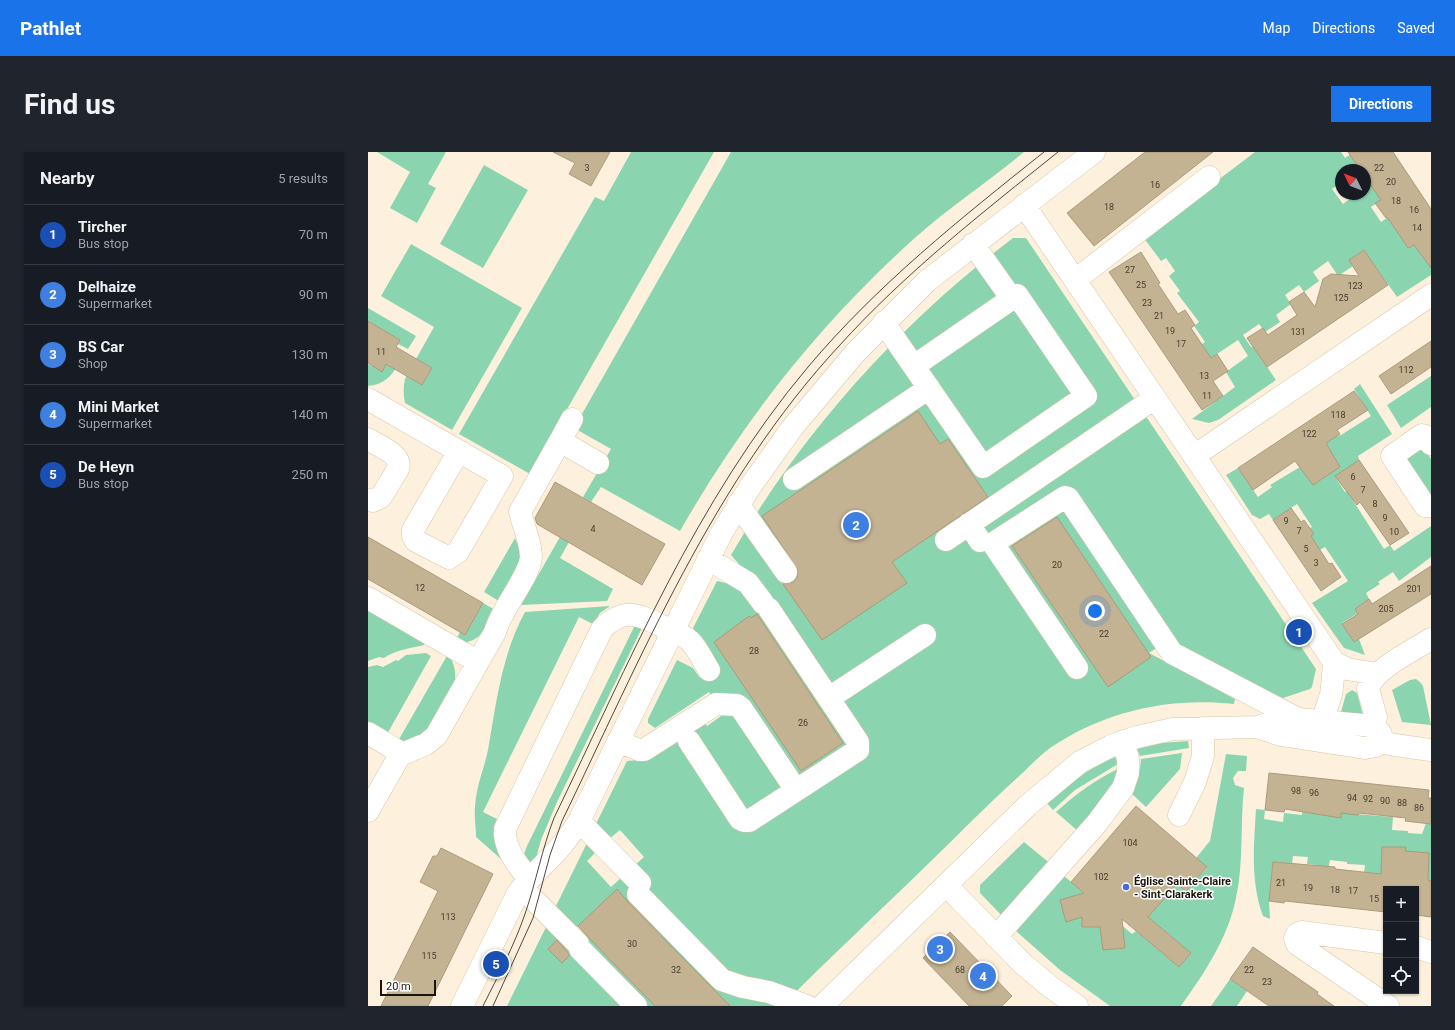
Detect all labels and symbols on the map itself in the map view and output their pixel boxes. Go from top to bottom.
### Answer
house number: 3 [584,163,590,173]
house number: 22 [1374,163,1384,173]
north arrow [1335,164,1371,200]
house number: 20 [1386,177,1396,187]
house number: 16 [1150,180,1160,190]
house number: 18 [1391,196,1401,206]
house number: 18 [1104,202,1114,212]
house number: 16 [1409,205,1419,215]
house number: 14 [1412,223,1422,233]
house number: 27 [1125,265,1135,275]
house number: 25 [1136,280,1146,290]
house number: 123 [1347,281,1363,291]
house number: 125 [1333,293,1349,303]
house number: 23 [1142,298,1152,308]
house number: 21 [1154,311,1164,321]
house number: 19 [1165,326,1175,336]
house number: 131 [1290,327,1306,337]
house number: 17 [1176,339,1186,349]
house number: 11 [376,347,386,357]
house number: 112 [1398,365,1414,375]
house number: 13 [1199,371,1209,381]
house number: 11 [1202,391,1212,401]
house number: 118 [1330,410,1346,420]
house number: 122 [1301,429,1317,439]
house number: 6 [1350,472,1356,482]
house number: 7 [1360,485,1366,495]
house number: 8 [1372,499,1378,509]
pin: 2 [843,510,869,540]
house number: 9 [1382,513,1388,523]
house number: 9 [1283,516,1289,526]
house number: 4 [590,524,596,534]
house number: 7 [1296,526,1302,536]
house number: 10 [1389,527,1399,537]
house number: 5 [1303,544,1309,554]
house number: 3 [1313,558,1319,568]
house number: 20 [1052,560,1062,570]
house number: 12 [415,583,425,593]
house number: 201 [1406,584,1422,594]
your location [1085,601,1105,621]
house number: 205 [1378,604,1394,614]
pin: 1 [1286,617,1312,647]
house number: 22 [1099,629,1109,639]
house number: 28 [749,646,759,656]
house number: 26 [798,718,808,728]
house number: 98 [1291,786,1301,796]
house number: 96 [1309,788,1319,798]
house number: 94 [1347,793,1357,803]
house number: 92 [1363,794,1373,804]
house number: 90 [1380,796,1390,806]
house number: 88 [1397,798,1407,808]
house number: 86 [1414,803,1424,813]
house number: 104 [1122,838,1138,848]
house number: 102 [1093,872,1109,882]
place label: Église Sainte-Claire - Sint-Clarakerk [1134,875,1231,901]
house number: 21 [1276,878,1286,888]
marker: Église Sainte-Claire - Sint-Clarakerk [1121,882,1131,892]
house number: 19 [1303,883,1313,893]
house number: 18 [1330,885,1340,895]
house number: 17 [1348,886,1358,896]
house number: 15 [1369,894,1379,904]
house number: 113 [440,912,456,922]
pin: 3 [927,934,953,964]
house number: 30 [627,939,637,949]
pin: 5 [483,949,509,979]
house number: 115 [421,951,437,961]
pin: 4 [970,961,996,991]
house number: 32 [671,965,681,975]
house number: 68 [955,965,965,975]
house number: 22 [1244,965,1254,975]
house number: 23 [1262,977,1272,987]
scale bar [380,978,436,997]

